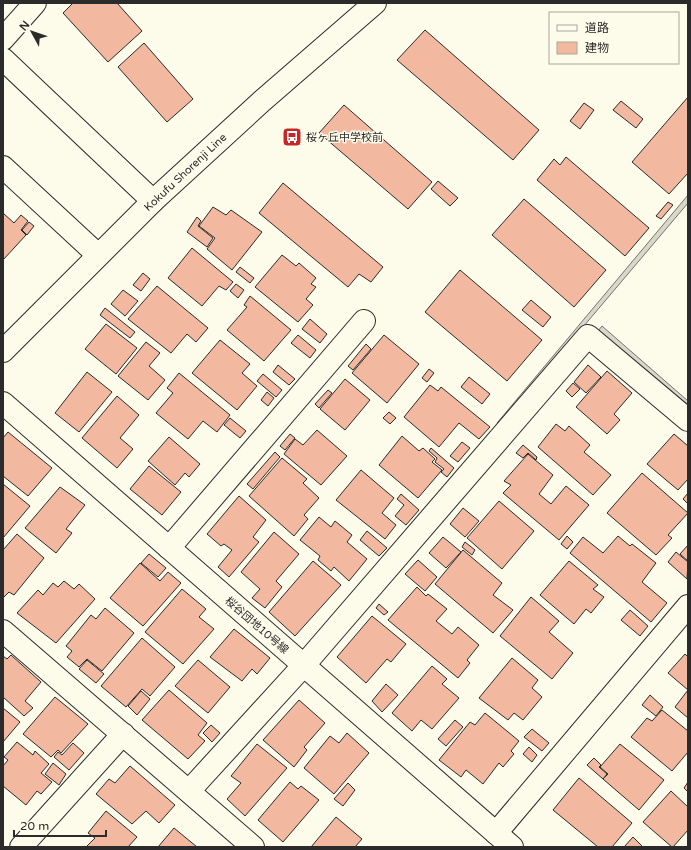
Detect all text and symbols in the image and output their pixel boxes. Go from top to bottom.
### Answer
north arrow [12,12,52,52]
legend [549,12,679,64]
text: N [17,18,33,33]
text: 道路 [585,21,609,35]
text: 建物 [585,41,609,55]
bus stop icon: 桜ヶ丘中学校前 [281,126,303,148]
street label: Kokufu Shorenji Line [141,131,229,214]
place label: 桜ヶ丘中学校前 [306,131,383,144]
street label: 桜谷団地10号線 [222,594,291,656]
scale bar [14,812,106,838]
text: 20 m [20,819,49,833]

